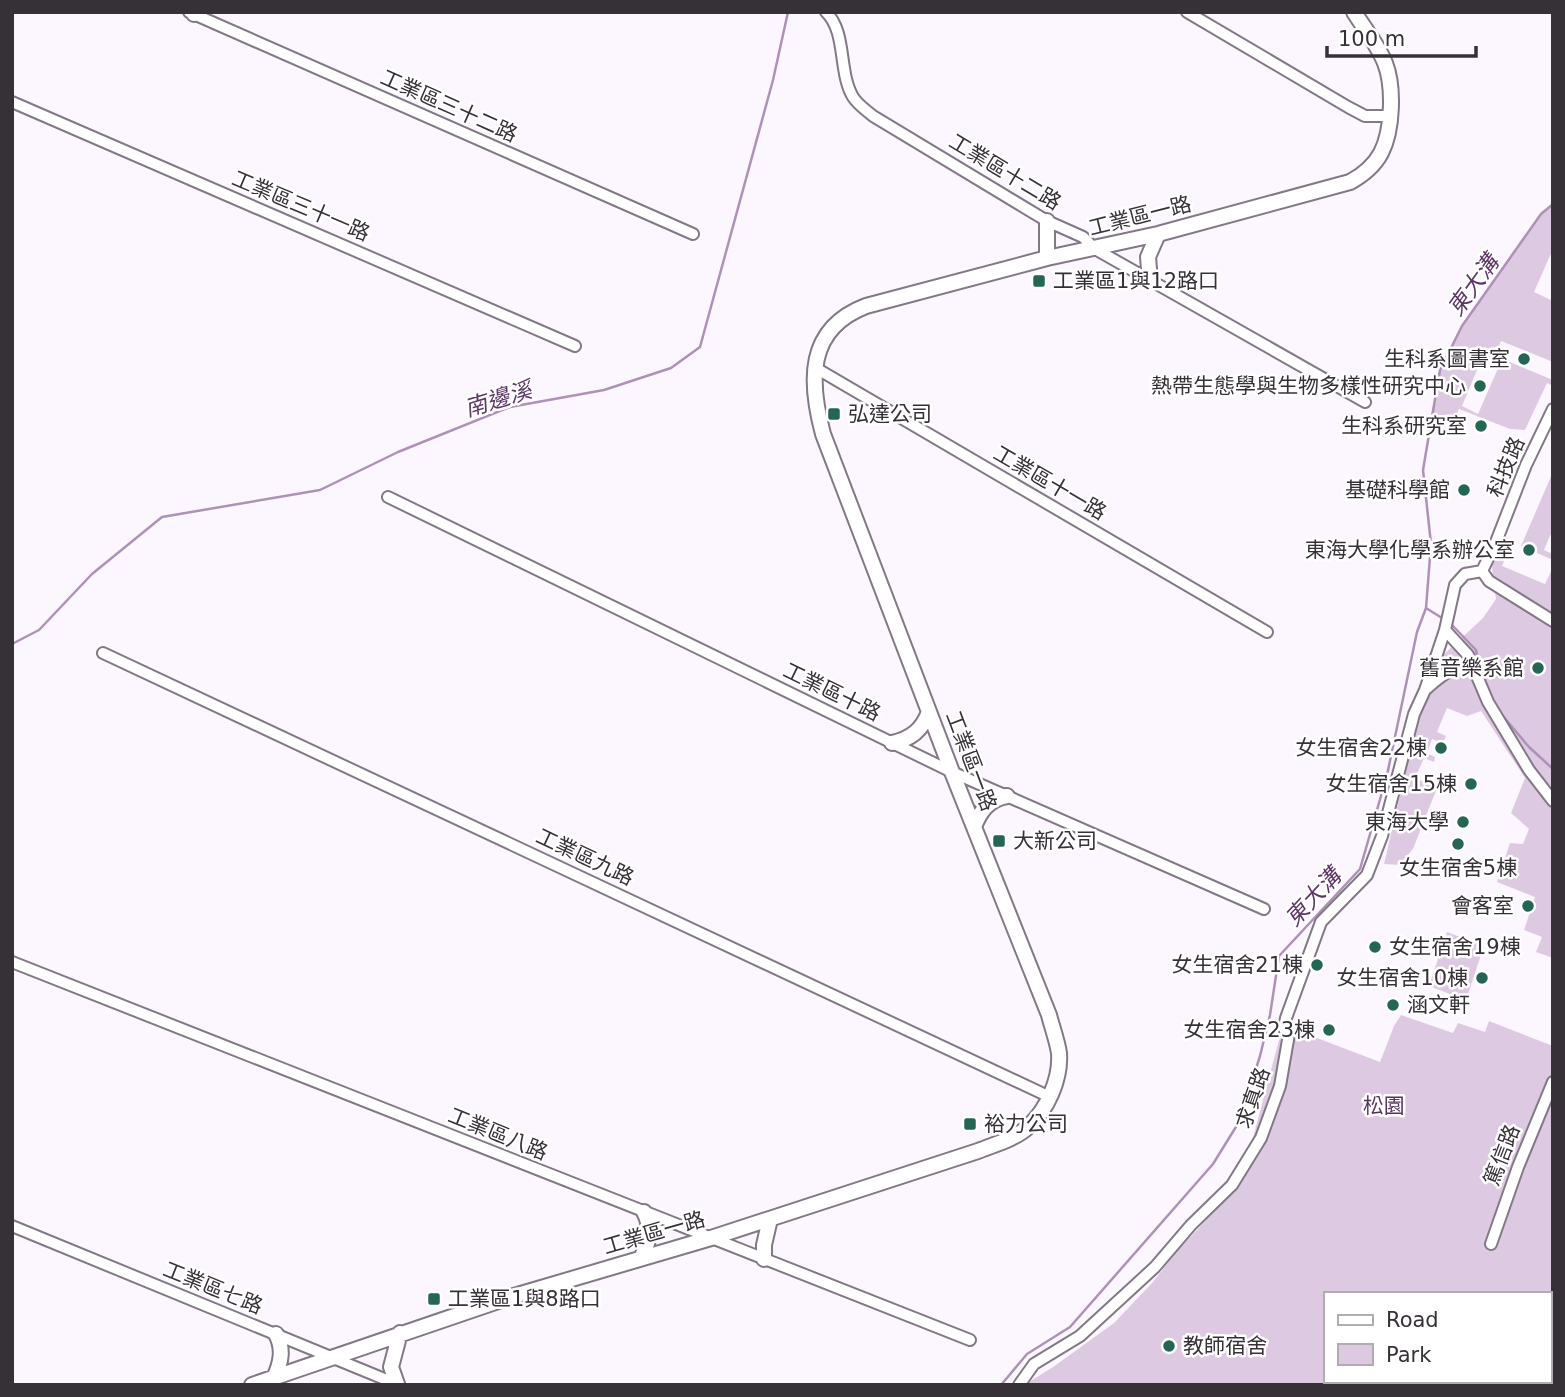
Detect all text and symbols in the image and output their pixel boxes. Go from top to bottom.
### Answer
scale bar [1327,14,1476,58]
text: 100 m [1338,27,1405,51]
street label: 工業區三十二路 [377,65,521,147]
street label: 工業區十二路 [945,129,1065,215]
street label: 工業區三十一路 [229,166,373,246]
street label: 工業區一路 [1086,192,1194,240]
water label: 東大溝 [1442,247,1506,321]
place label: 工業區1與12路口 [1053,269,1219,293]
marker: 工業區1與12路口 [1031,273,1047,289]
place label: 生科系圖書室 [1384,347,1510,371]
marker: 生科系圖書室 [1516,351,1532,367]
place label: 熱帶生態學與生物多樣性研究中心 [1151,374,1466,398]
water label: 南邊溪 [461,376,538,422]
marker: 熱帶生態學與生物多樣性研究中心 [1472,378,1488,394]
place label: 弘達公司 [848,402,932,426]
marker: 弘達公司 [826,406,842,422]
place label: 生科系研究室 [1341,414,1467,438]
marker: 生科系研究室 [1473,418,1489,434]
street label: 科技路 [1483,433,1529,501]
street label: 工業區十一路 [989,441,1111,525]
place label: 基礎科學館 [1345,478,1450,502]
marker: 基礎科學館 [1456,482,1472,498]
place label: 東海大學化學系辦公室 [1305,538,1515,562]
marker: 東海大學化學系辦公室 [1521,542,1537,558]
place label: 舊音樂系館 [1419,656,1524,680]
street label: 工業區十路 [780,658,884,726]
marker: 舊音樂系館 [1530,660,1546,676]
street label: 工業區一路 [941,708,1001,814]
place label: 女生宿舍22棟 [1295,736,1427,760]
marker: 女生宿舍22棟 [1433,740,1449,756]
place label: 女生宿舍15棟 [1325,772,1457,796]
marker: 女生宿舍15棟 [1463,776,1479,792]
place label: 東海大學 [1365,810,1449,834]
marker: 東海大學 [1455,814,1471,830]
street label: 工業區九路 [532,824,638,890]
place label: 大新公司 [1013,829,1097,853]
marker: 大新公司 [991,833,1007,849]
marker: 女生宿舍5棟 [1450,836,1466,852]
place label: 女生宿舍5棟 [1399,856,1517,880]
water label: 東大溝 [1280,861,1348,931]
place label: 會客室 [1451,894,1514,918]
marker: 會客室 [1520,898,1536,914]
place label: 女生宿舍19棟 [1389,935,1521,959]
marker: 女生宿舍19棟 [1367,939,1383,955]
place label: 女生宿舍21棟 [1171,953,1303,977]
marker: 女生宿舍21棟 [1309,957,1325,973]
place label: 女生宿舍10棟 [1336,966,1468,990]
marker: 女生宿舍10棟 [1474,970,1490,986]
place label: 涵文軒 [1407,993,1470,1017]
marker: 涵文軒 [1385,997,1401,1013]
place label: 女生宿舍23棟 [1183,1018,1315,1042]
marker: 女生宿舍23棟 [1321,1022,1337,1038]
street label: 求真路 [1231,1064,1275,1132]
park label: 松園 [1363,1094,1405,1118]
street label: 工業區八路 [445,1103,551,1165]
place label: 裕力公司 [984,1112,1068,1136]
marker: 裕力公司 [962,1116,978,1132]
street label: 篤信路 [1480,1121,1524,1189]
street label: 工業區一路 [600,1207,708,1259]
street label: 工業區七路 [160,1257,266,1319]
place label: 工業區1與8路口 [448,1287,601,1311]
marker: 工業區1與8路口 [426,1291,442,1307]
legend [1324,1292,1551,1383]
text: Road [1386,1308,1439,1332]
place label: 教師宿舍 [1183,1334,1267,1358]
marker: 教師宿舍 [1161,1338,1177,1354]
text: Park [1386,1343,1432,1367]

